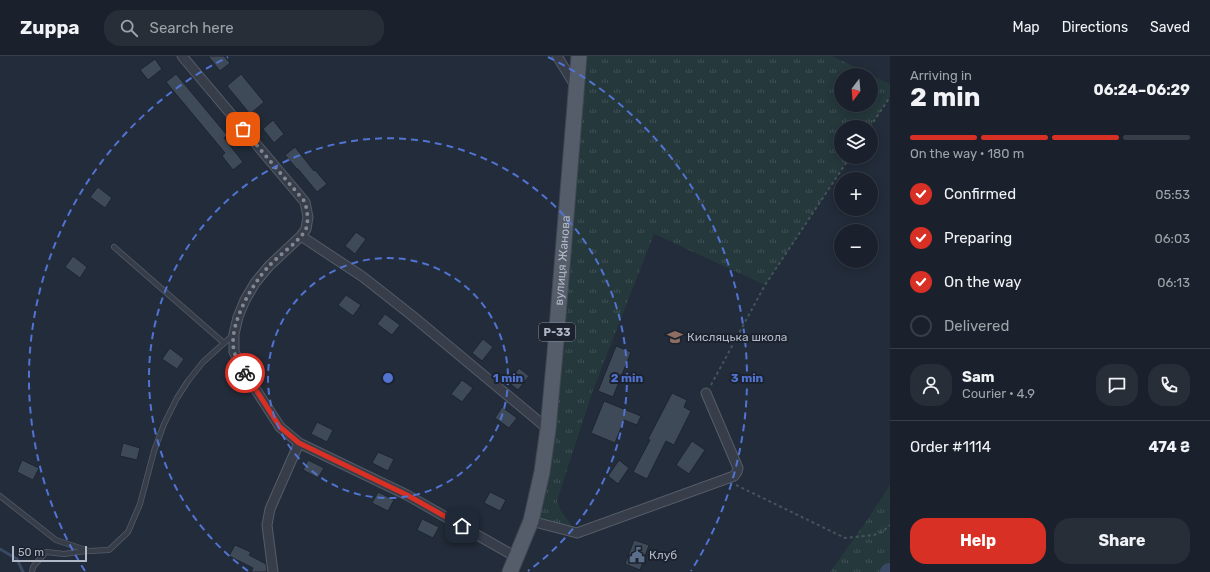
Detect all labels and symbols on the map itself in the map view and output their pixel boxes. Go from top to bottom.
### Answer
north arrow [834,68,878,112]
pin [226,112,260,146]
street label: вулиця Жанова [552,215,573,306]
road number: Р-33 [539,323,575,341]
school or university icon: Кисляцька школа [666,328,684,346]
place label: Кисляцька школа [687,330,787,344]
courier [225,353,265,393]
centre of rings [381,371,395,385]
text: 1 min [493,371,524,385]
text: 2 min [611,371,644,385]
text: 3 min [731,371,764,385]
pin [445,509,479,543]
scale bar [12,544,87,563]
public building icon: Клуб [628,546,646,564]
place label: Клуб [649,548,677,562]

